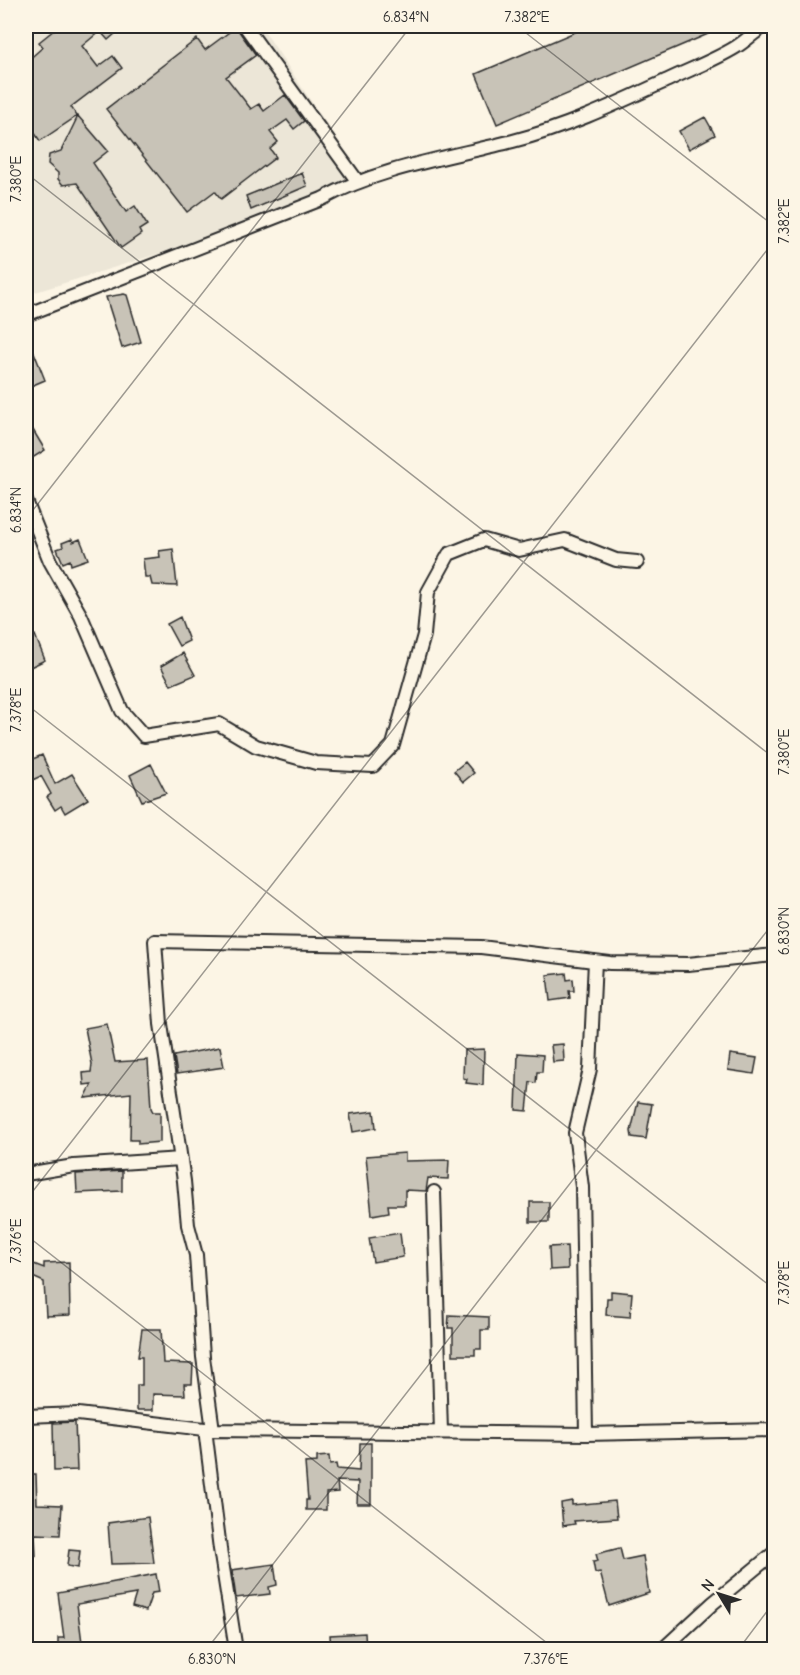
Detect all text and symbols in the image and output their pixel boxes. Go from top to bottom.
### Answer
text: 6.834°N [383,8,429,26]
text: 7.382°E [504,8,550,26]
text: 7.380°E [7,156,25,202]
text: 7.382°E [775,198,793,244]
text: 6.834°N [7,487,25,533]
text: 7.378°E [7,688,25,732]
text: 7.380°E [775,729,793,775]
text: 6.830°N [775,907,793,955]
text: 7.376°E [7,1219,25,1263]
text: 7.378°E [775,1261,793,1305]
north arrow [689,1564,749,1624]
text: N [698,1576,718,1595]
text: 6.830°N [188,1650,236,1668]
text: 7.376°E [524,1650,568,1668]

